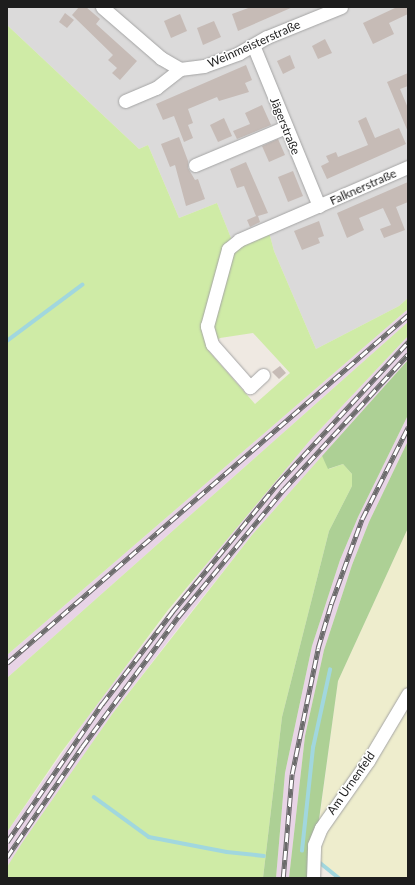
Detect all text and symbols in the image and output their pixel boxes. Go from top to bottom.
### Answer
street label: Weinmeisterstraße [205,17,303,71]
street label: Jägerstraße [267,95,303,157]
street label: Falknerstraße [328,166,398,208]
street label: Am Urnenfeld [324,749,378,817]

